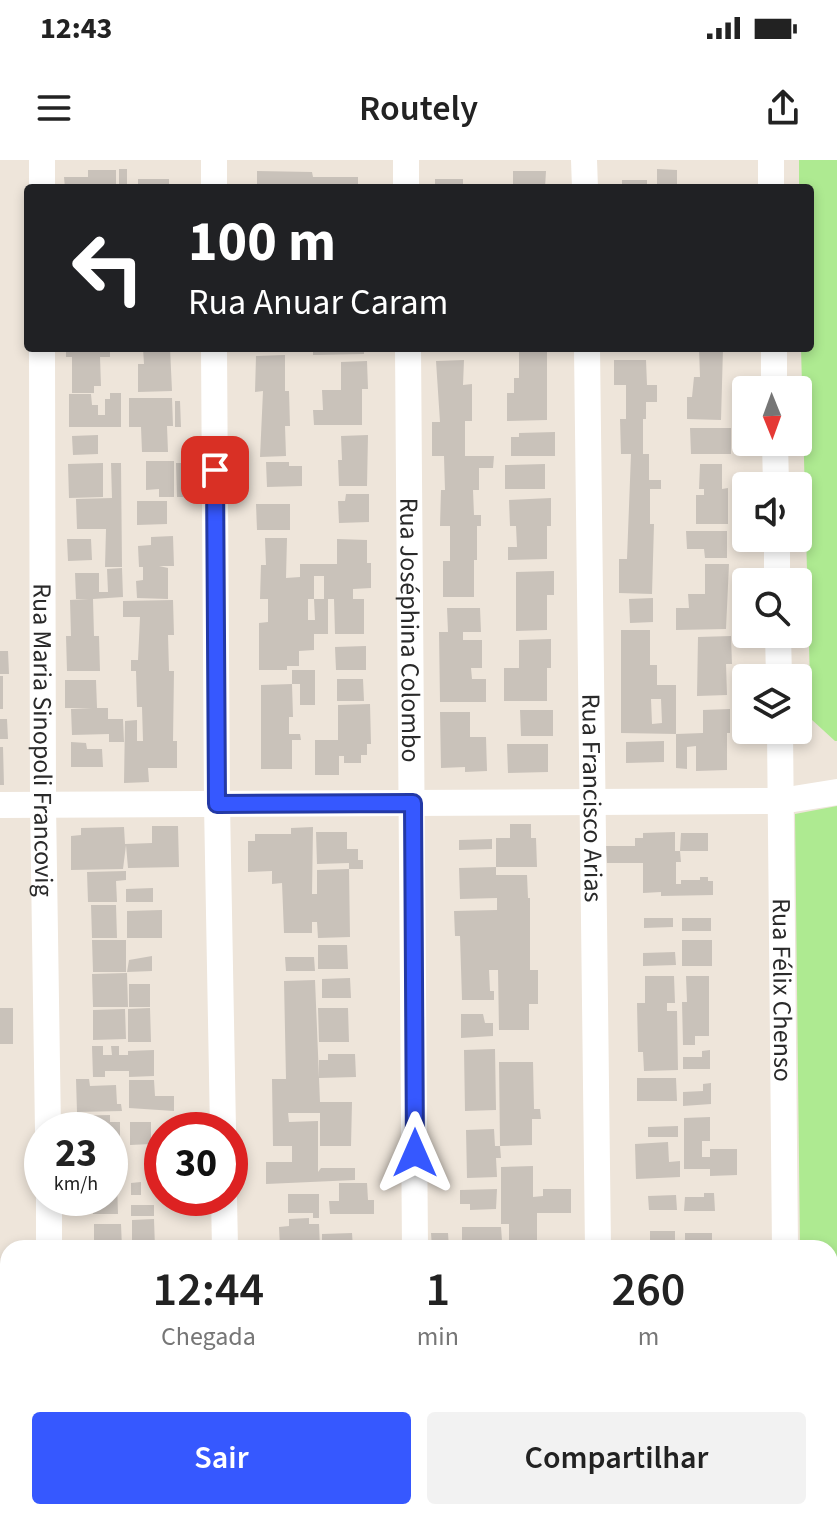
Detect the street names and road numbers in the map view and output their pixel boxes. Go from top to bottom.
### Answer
street label: Rua Joséphina Colombo [390,497,429,763]
street label: Rua Maria Sinopoli Francovig [24,583,62,897]
street label: Rua Francisco Arias [572,693,612,903]
street label: Rua Félix Chenso [763,898,801,1082]

